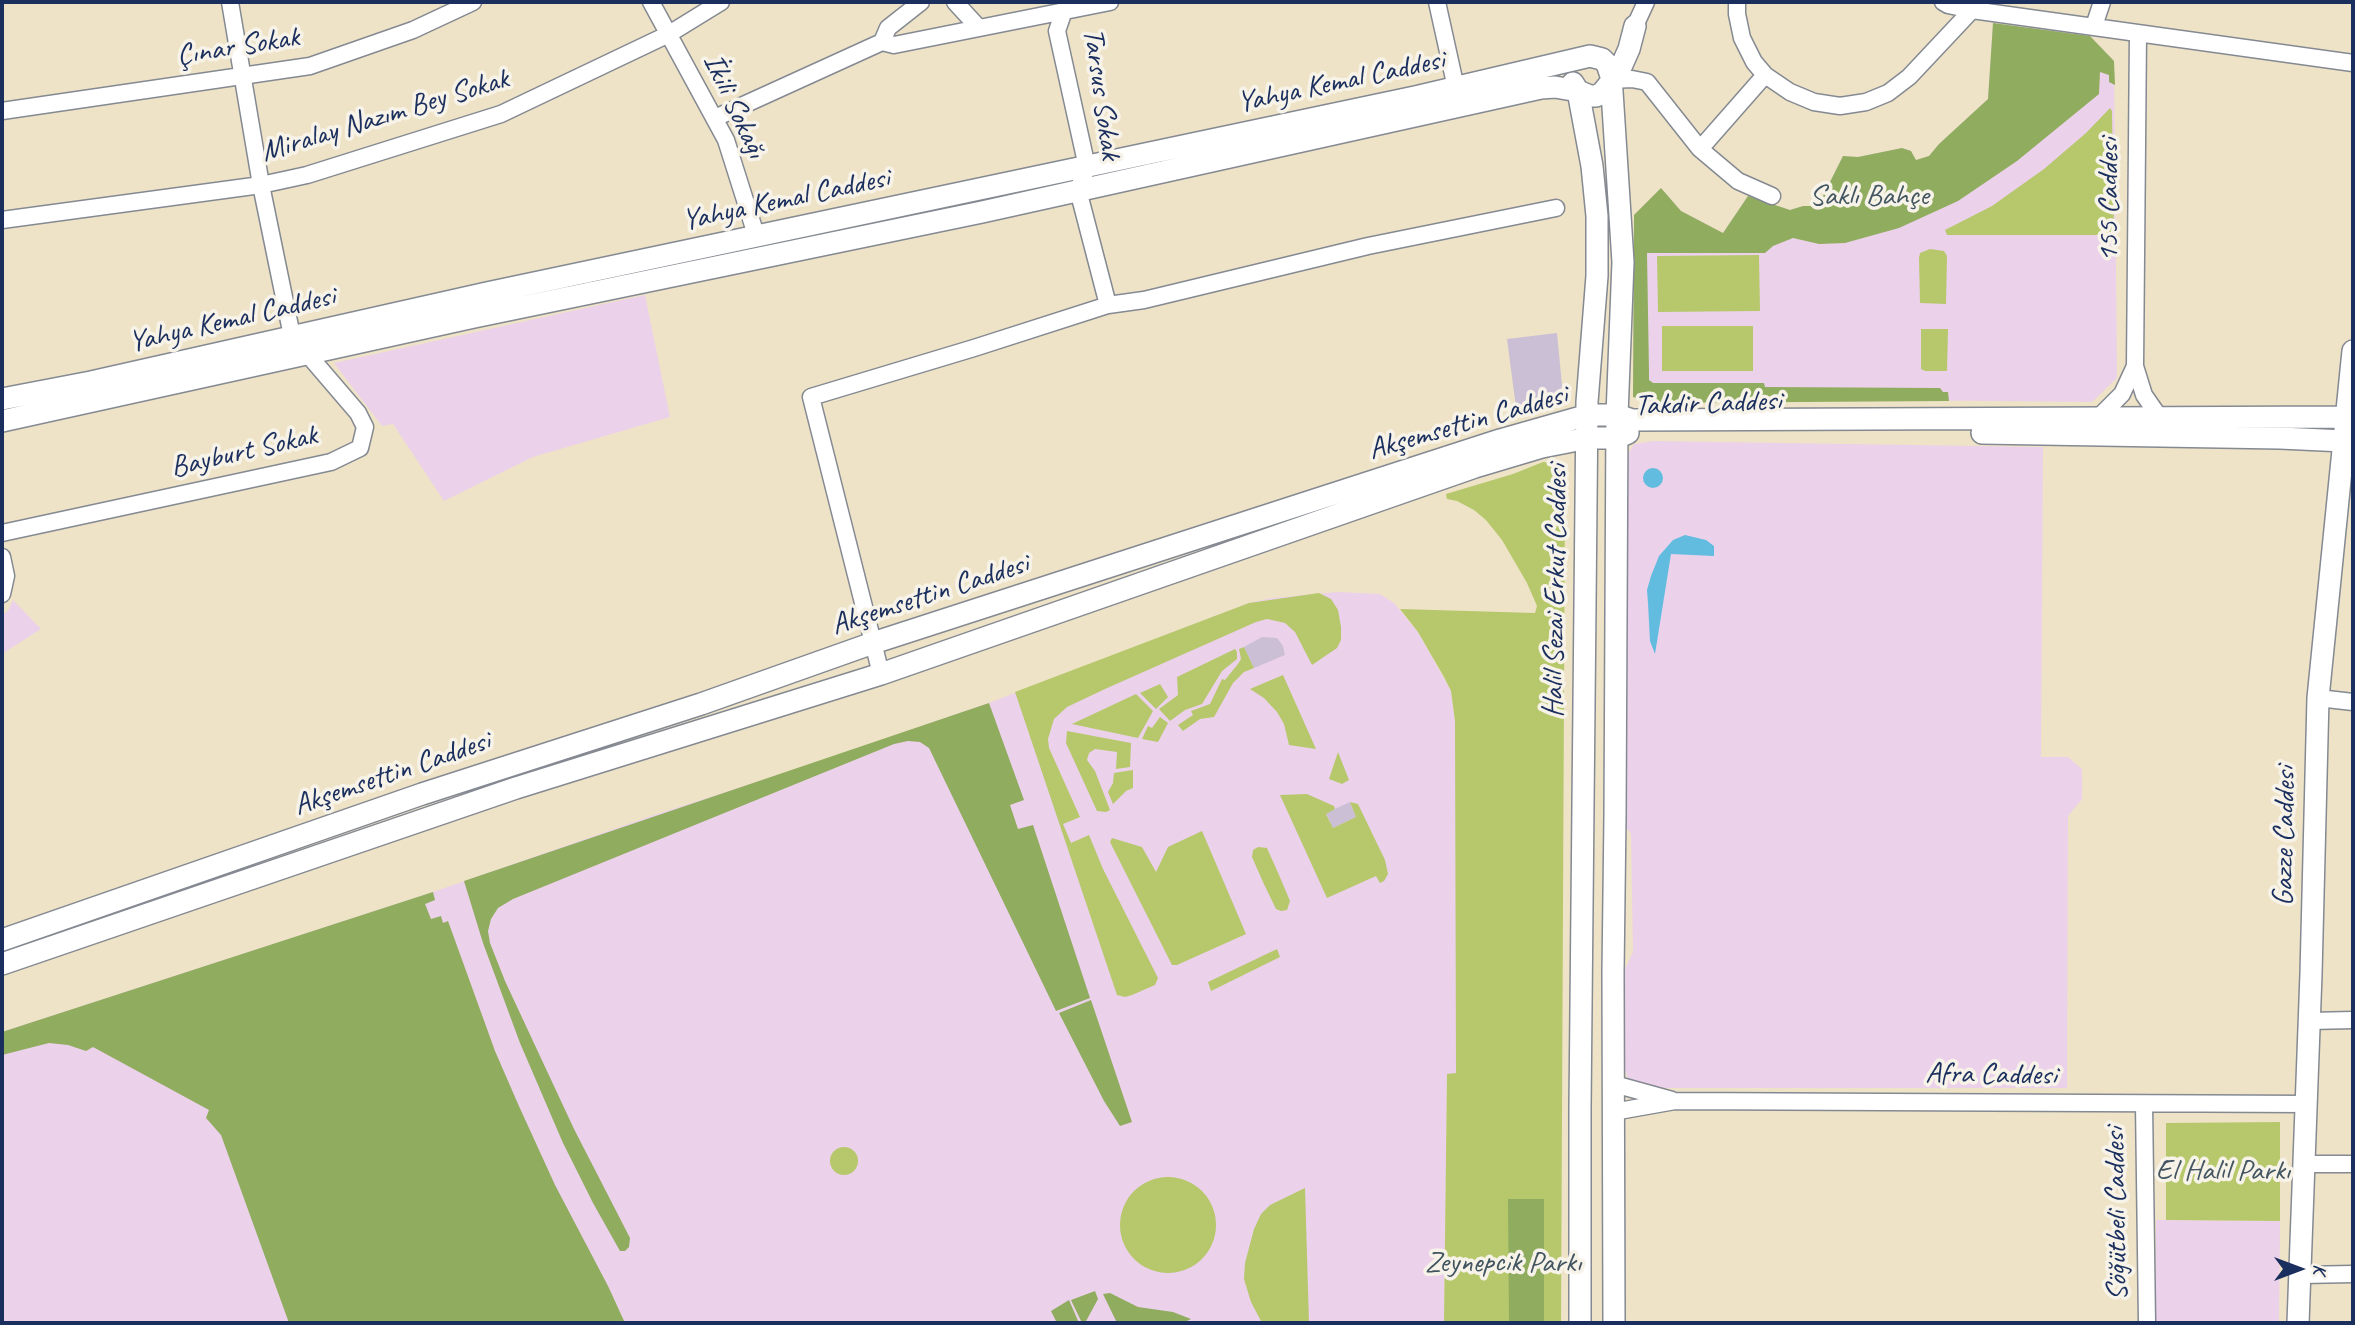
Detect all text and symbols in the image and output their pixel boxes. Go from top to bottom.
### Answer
street label: Çınar Sokak [174,20,302,74]
street label: Tarsus Sokak [1074,26,1128,162]
street label: Yahya Kemal Caddesi [1234,42,1448,122]
street label: İkili Sokağı [694,48,774,164]
street label: Miralay Nazım Bey Sokak [257,61,513,171]
street label: 155 Caddesi [2091,138,2127,262]
street label: Yahya Kemal Caddesi [679,160,893,240]
park label: Saklı Bahçe [1809,178,1929,214]
street label: Yahya Kemal Caddesi [125,279,339,361]
street label: Akşemsettin Caddesi [1364,377,1572,469]
street label: Takdir Caddesi [1634,383,1782,425]
street label: Bayburt Sokak [167,418,321,486]
street label: Halil Sezai Erkut Caddesi [1536,464,1576,718]
street label: Akşemsettin Caddesi [827,546,1033,644]
street label: Akşemsettin Caddesi [289,724,495,824]
street label: Gazze Caddesi [2266,766,2304,906]
street label: Afra Caddesi [1925,1056,2057,1094]
street label: Söğütbeli Caddesi [2097,1127,2137,1301]
park label: El Halil Parkı [2156,1153,2290,1189]
north arrow [2264,1234,2334,1304]
park label: Zeynepcik Parkı [1425,1245,1581,1281]
text: K [2308,1264,2332,1274]

